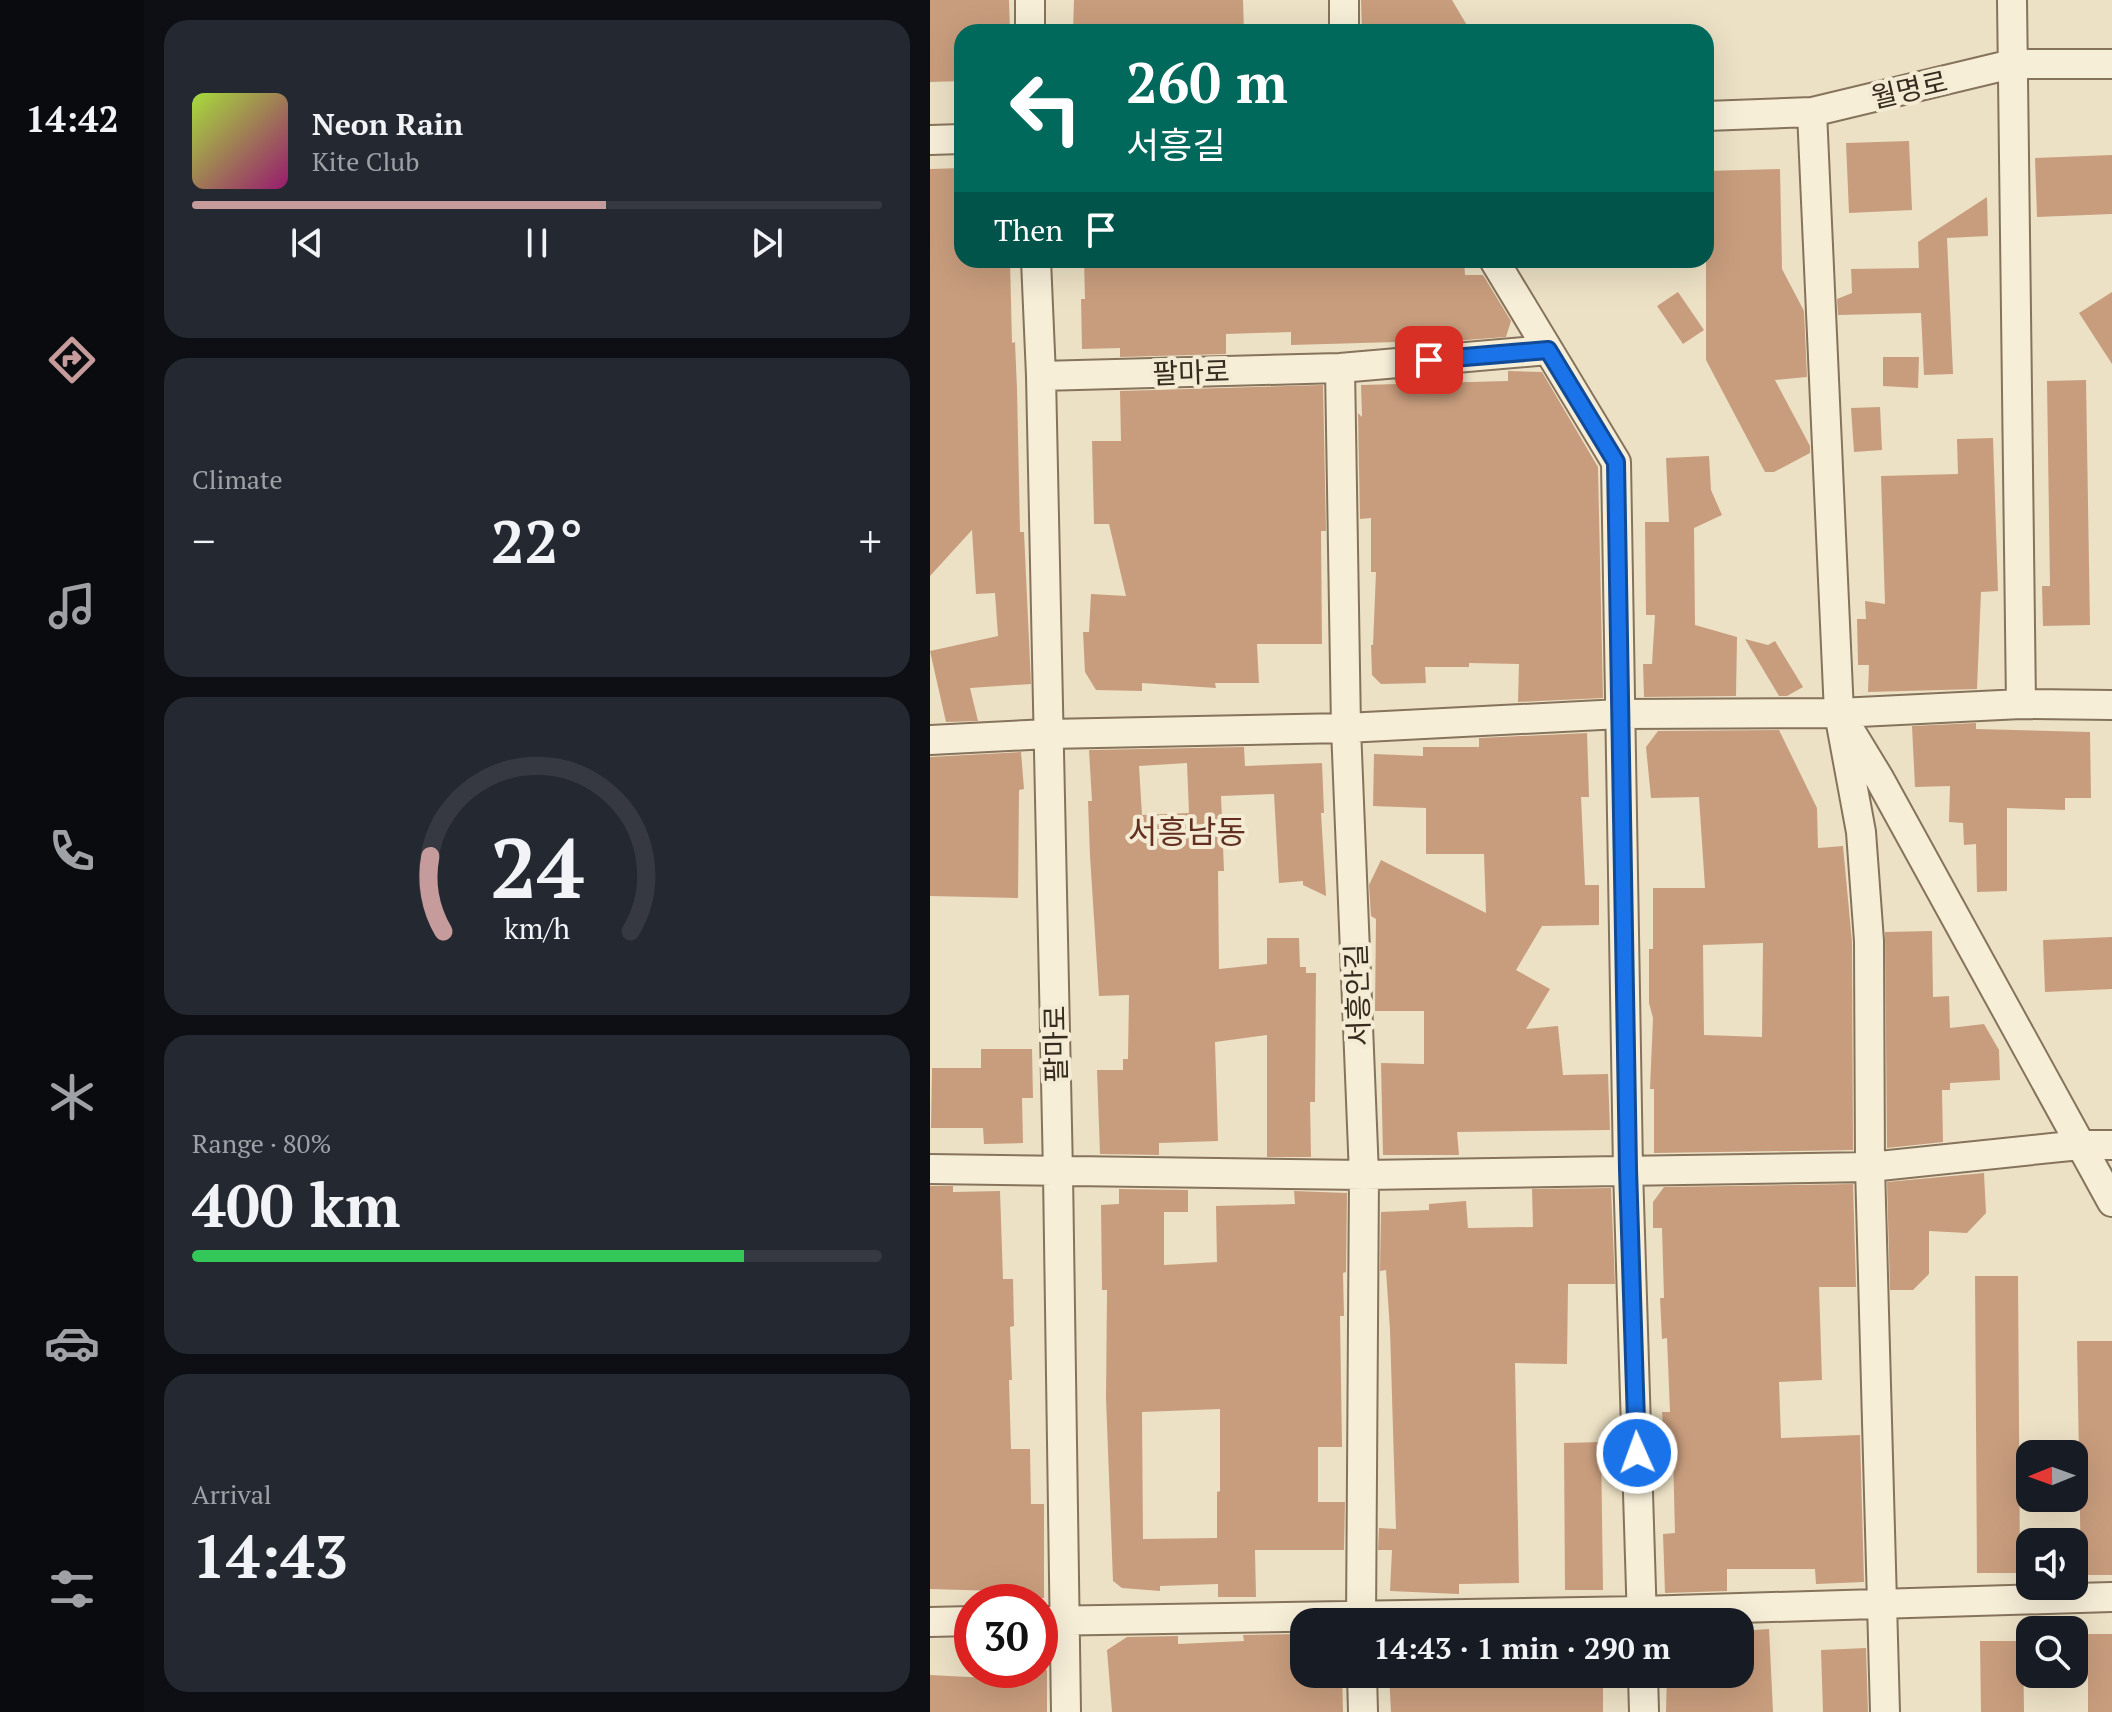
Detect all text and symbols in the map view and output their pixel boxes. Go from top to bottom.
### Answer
text: 260 m [1126,45,1288,119]
icon: left [994,56,1098,160]
street label: 월명로 [1867,62,1951,116]
text: 14:42 [25,95,119,142]
text: Neon Rain [312,104,463,144]
text: 서흥길 [1126,121,1225,168]
text: Kite Club [312,144,419,178]
icon: arrive [1079,208,1123,252]
text: Then [994,210,1063,250]
icon: previous [285,221,329,265]
icon: pause [515,221,559,265]
icon: next [745,221,789,265]
pin [1395,326,1463,394]
icon: directions [44,332,100,388]
icon: arrive [1407,338,1451,382]
street label: 팔마로 [1152,352,1230,392]
text: Climate [192,462,283,496]
text: 22° [491,501,583,580]
text: − [192,511,215,570]
text: + [859,511,882,570]
icon: music [44,578,100,634]
district label: 서흥남동 [1128,810,1246,852]
text: 24 [490,812,584,922]
icon: phone [44,823,100,879]
text: km/h [504,909,570,947]
street label: 서흥안길 [1337,943,1377,1047]
street label: 팔마로 [1036,1005,1074,1083]
icon: climate [44,1069,100,1125]
text: Range · 80% [192,1126,331,1160]
text: 400 km [192,1165,400,1244]
icon: car [44,1315,100,1371]
position arrow [1595,1411,1679,1495]
north arrow [2016,1440,2088,1512]
map controls [2016,1440,2088,1688]
text: Arrival [192,1477,272,1511]
text: 14:43 [192,1516,348,1595]
button: sound [2016,1528,2088,1600]
icon: filters [44,1561,100,1617]
speed limit sign: 30 [954,1584,1058,1688]
button: search [2016,1616,2088,1688]
text: 14:43 · 1 min · 290 m [1374,1628,1670,1668]

